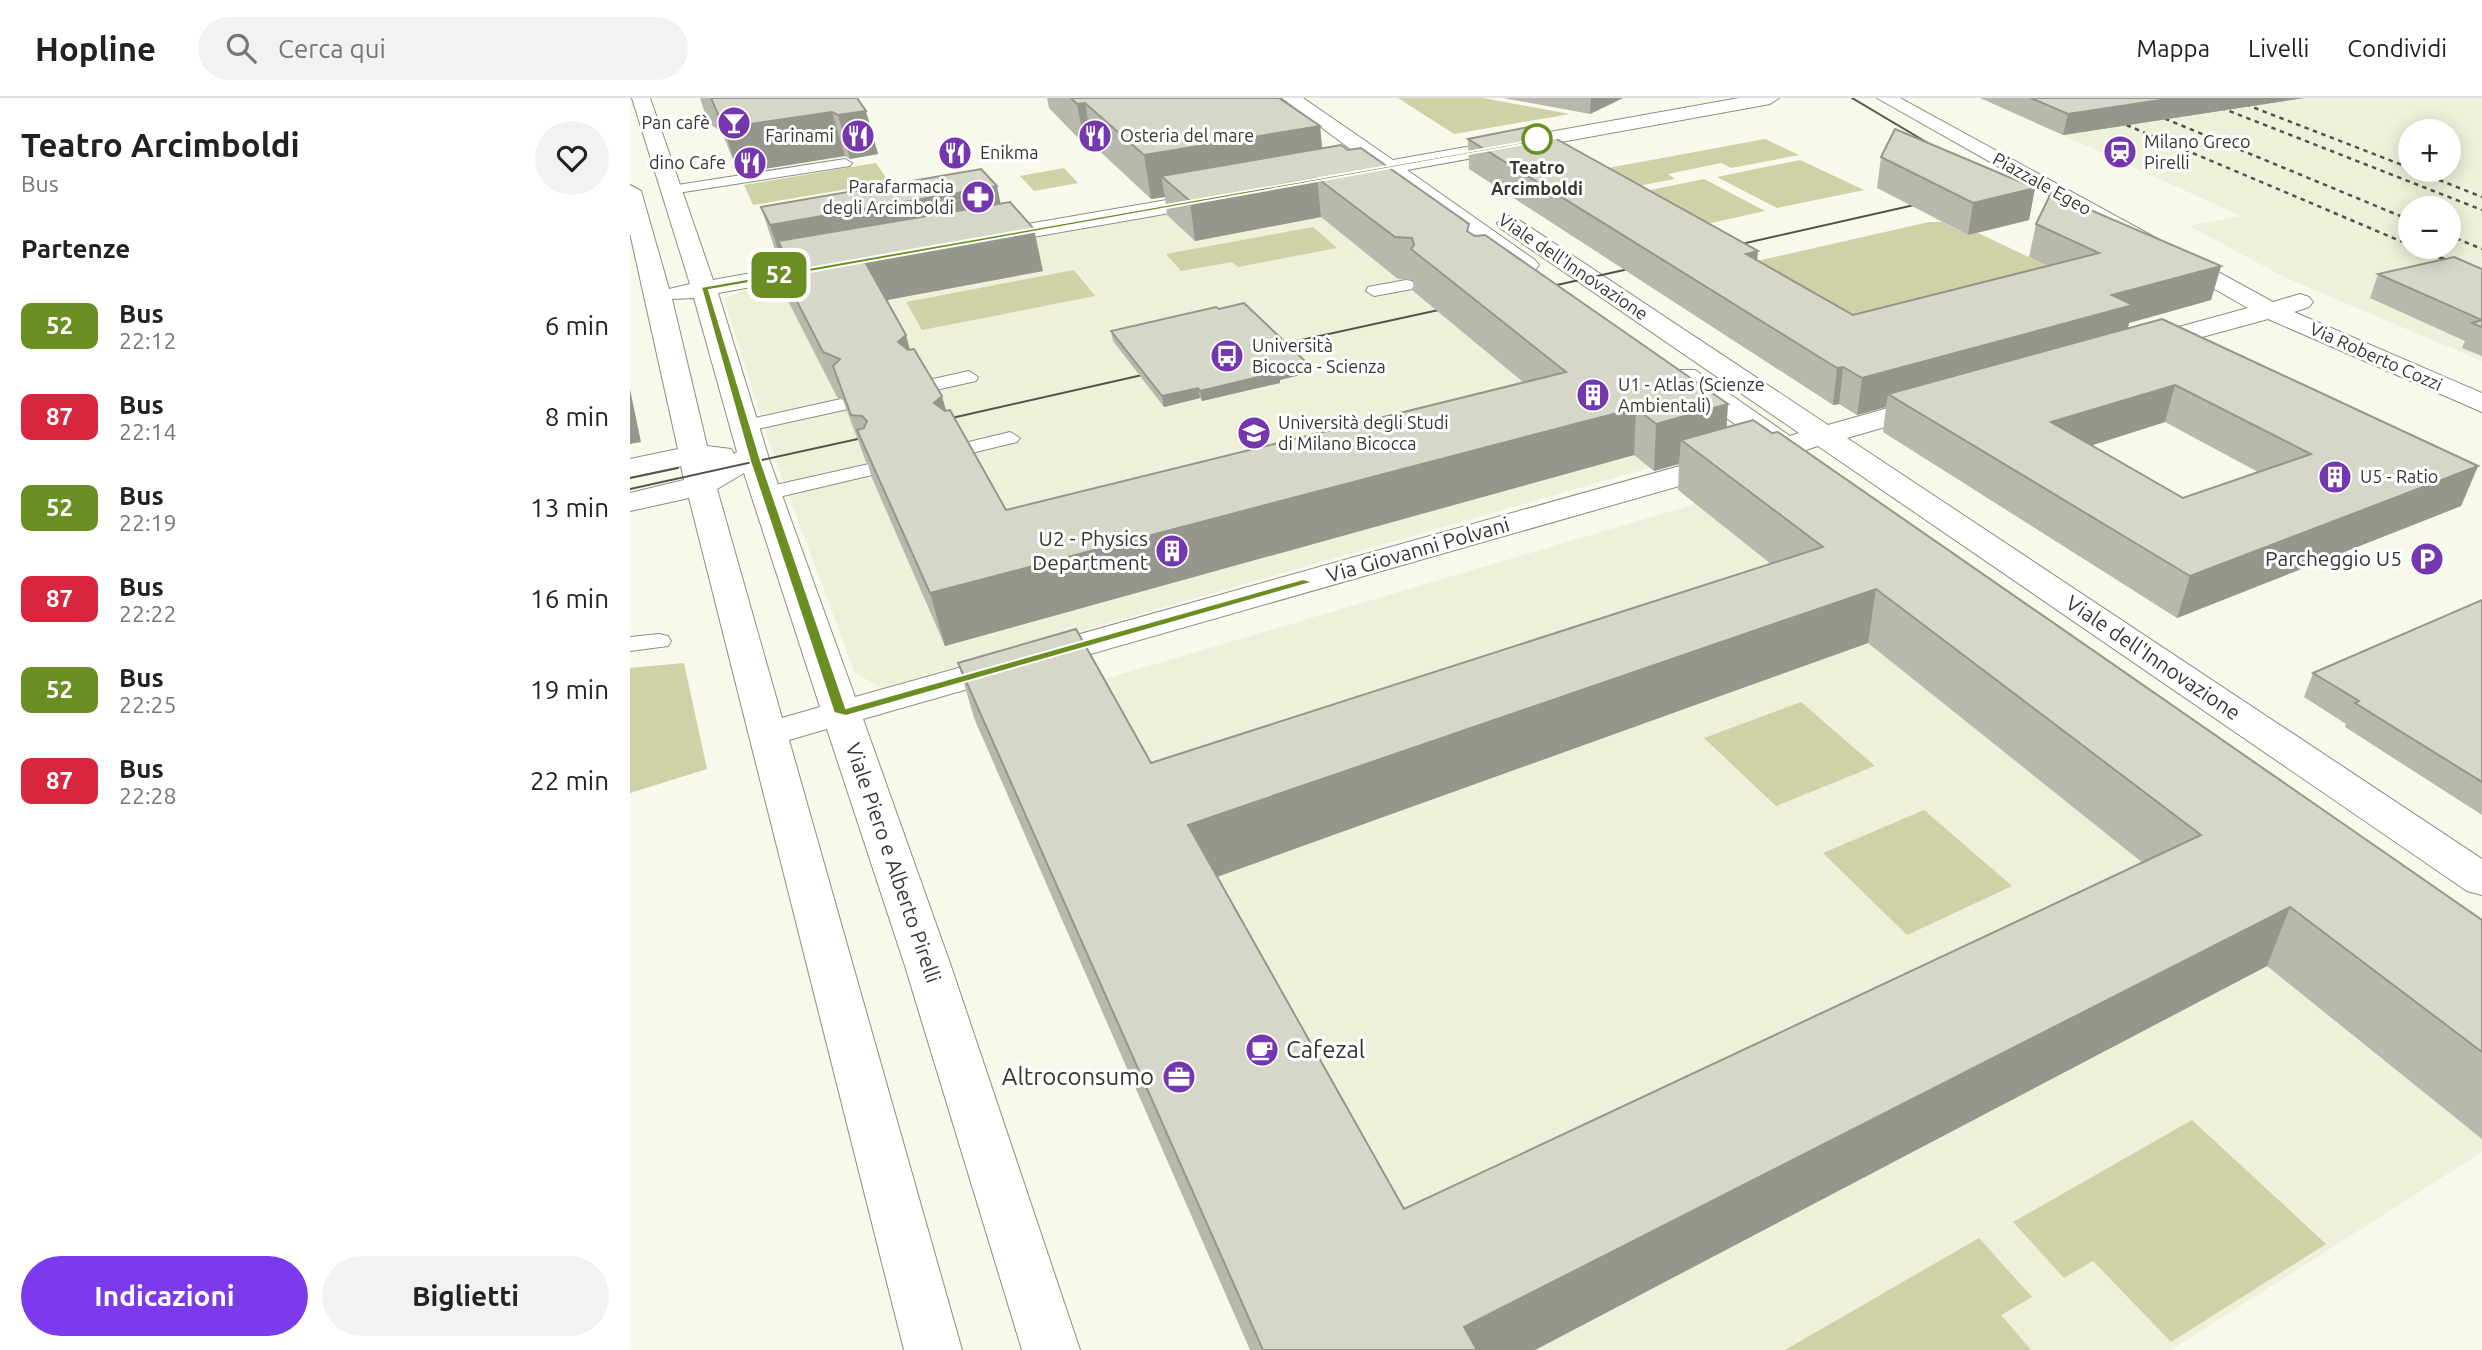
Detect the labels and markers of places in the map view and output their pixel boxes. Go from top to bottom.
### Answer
bar icon: Pan cafè [715,104,753,142]
place label: Pan cafè [641,112,710,132]
restaurant icon: Farinami [839,117,877,155]
restaurant icon: Osteria del mare [1076,117,1114,155]
marker: Teatro Arcimboldi [1522,124,1552,154]
place label: Farinami [765,125,834,145]
place label: Osteria del mare [1120,125,1254,145]
place label: Milano Greco Pirelli [2144,131,2250,172]
station icon: Milano Greco Pirelli [2101,133,2139,171]
restaurant icon: Enikma [936,134,974,172]
place label: Enikma [980,142,1039,162]
restaurant icon: dino Cafe [731,144,769,182]
place label: dino Cafe [649,152,726,172]
place label: Teatro Arcimboldi [1491,157,1583,198]
place label: Parafarmacia degli Arcimboldi [823,176,954,217]
pharmacy icon: Parafarmacia degli Arcimboldi [959,178,997,216]
place label: Università Bicocca - Scienza [1252,335,1386,376]
bus stop icon: Università Bicocca - Scienza [1208,337,1246,375]
place label: U1 - Atlas (Scienze Ambientali) [1618,374,1765,416]
building icon: U1 - Atlas (Scienze Ambientali) [1574,376,1612,414]
place label: Università degli Studi di Milano Bicocca [1278,412,1449,453]
school or university icon: Università degli Studi di Milano Bicocca [1235,414,1273,452]
building icon: U5 - Ratio [2316,458,2354,496]
place label: U5 - Ratio [2360,466,2438,486]
place label: U2 - Physics Department [1032,526,1148,574]
building icon: U2 - Physics Department [1153,532,1191,570]
parking icon: Parcheggio U5 [2408,540,2446,578]
place label: Parcheggio U5 [2265,546,2402,570]
cafe icon: Cafezal [1243,1031,1281,1069]
place label: Cafezal [1286,1036,1365,1063]
office icon: Altroconsumo [1160,1058,1198,1096]
place label: Altroconsumo [1002,1063,1154,1090]

